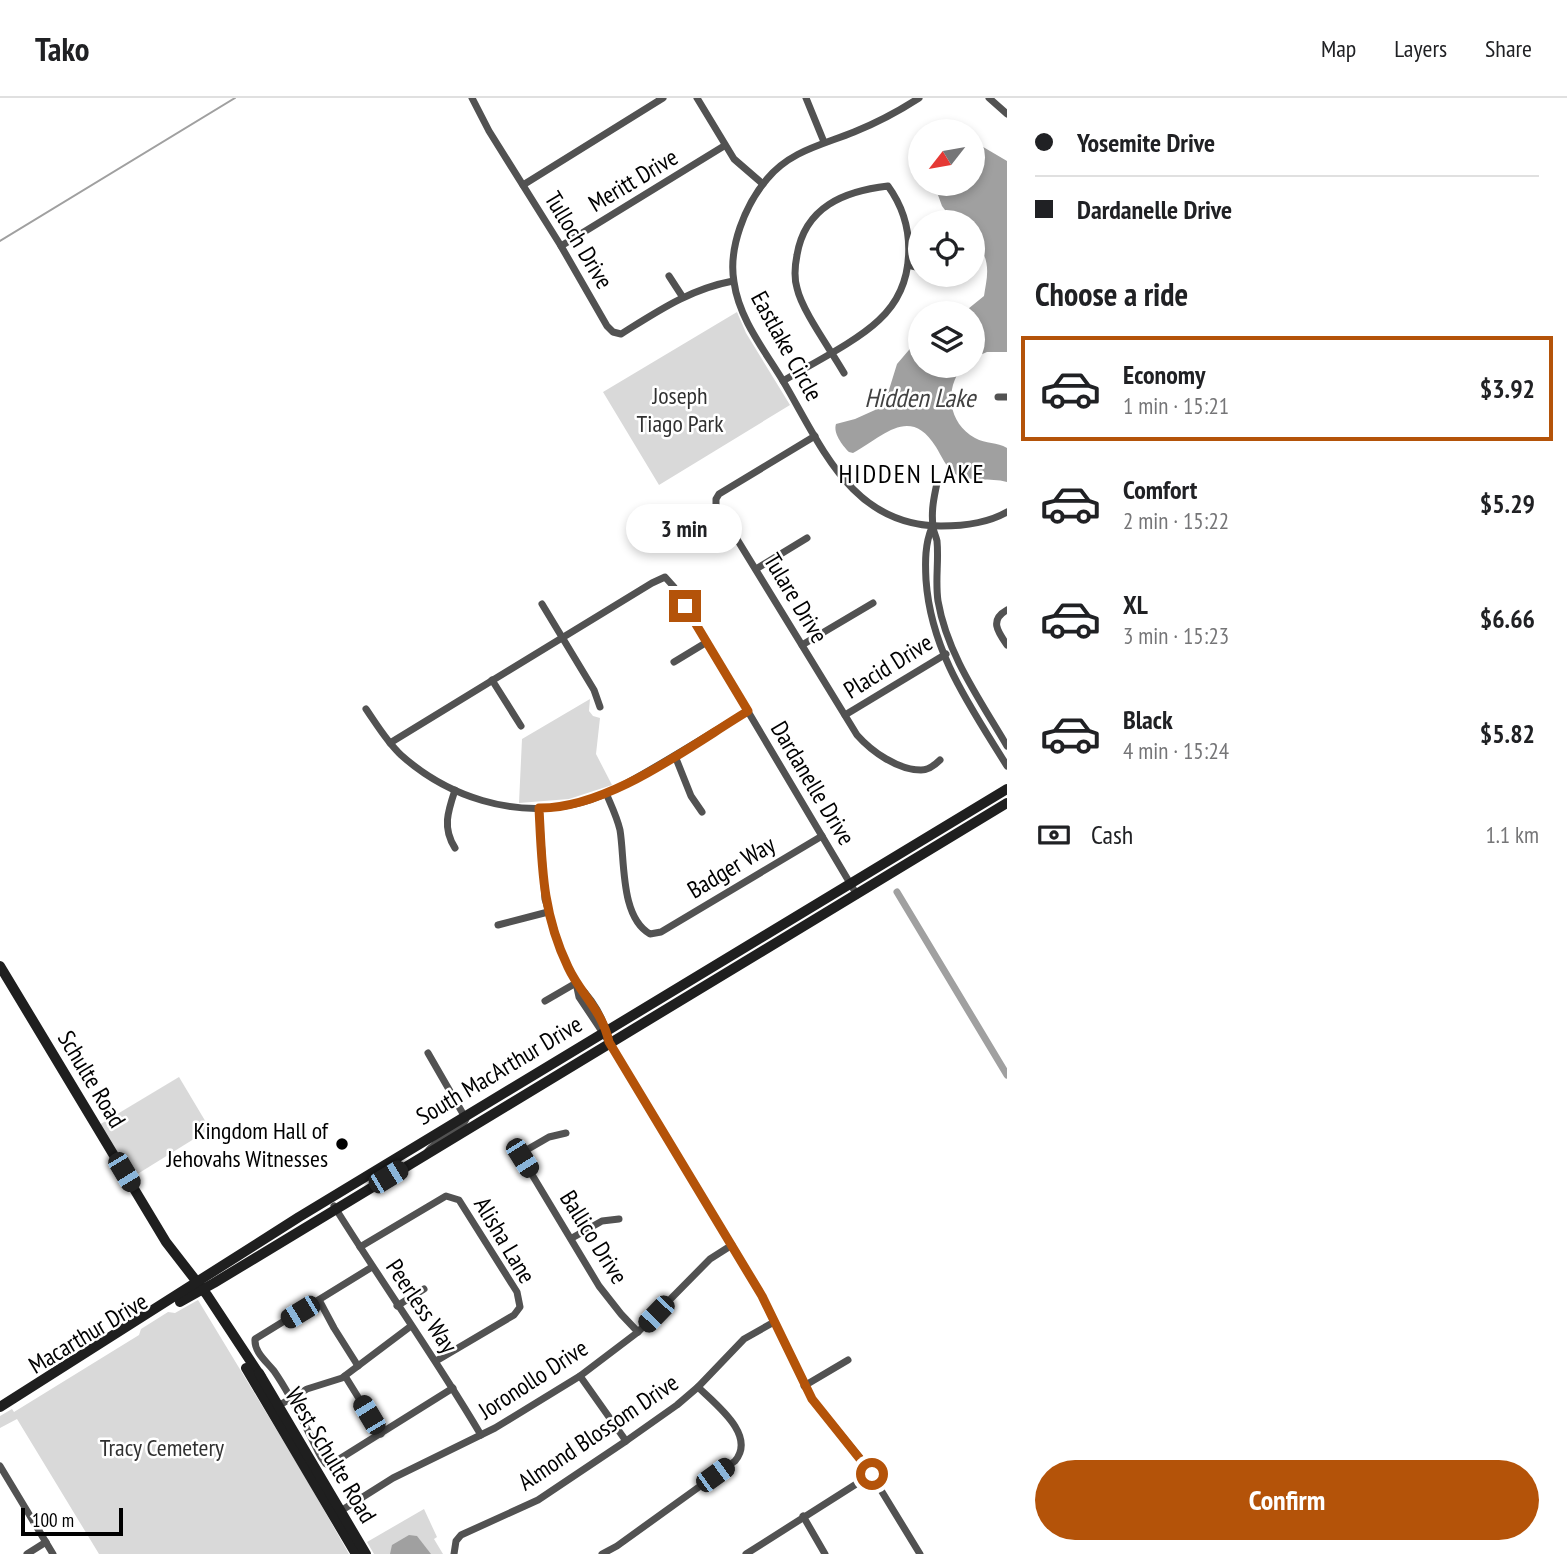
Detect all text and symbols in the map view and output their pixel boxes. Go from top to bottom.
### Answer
text: Tako [35,27,89,70]
text: Map [1321,33,1356,64]
text: Layers [1394,33,1447,64]
text: Share [1485,33,1532,64]
north arrow [908,119,985,196]
map controls [908,119,985,378]
text: Yosemite Drive [1077,126,1215,159]
street label: Meritt Drive [583,141,683,219]
street label: Tulloch Drive [538,186,620,294]
text: Dardanelle Drive [1077,193,1232,226]
button: locate [908,210,985,287]
text: Choose a ride [1035,273,1188,315]
street label: Eastlake Circle [744,286,830,406]
button: layers [908,301,985,378]
icon: car [1039,357,1102,420]
text: Economy [1123,358,1205,391]
text: $3.92 [1480,372,1535,405]
park label: Joseph Tiago Park [636,380,724,439]
water label: Hidden Lake [864,381,978,414]
text: 1 min · 15:21 [1123,391,1229,420]
district label: HIDDEN LAKE [838,457,986,490]
icon: car [1039,472,1102,535]
text: Comfort [1123,473,1197,506]
text: $5.29 [1480,487,1535,520]
callout: 3 min [627,504,743,554]
text: 2 min · 15:22 [1123,506,1229,535]
text: 3 min [661,514,707,543]
street label: Tulare Drive [757,547,835,649]
icon: car [1039,587,1102,650]
text: XL [1123,588,1148,621]
route end [669,590,701,622]
text: $6.66 [1480,602,1535,635]
text: 3 min · 15:23 [1123,621,1229,650]
street label: Placid Drive [838,627,938,705]
icon: car [1039,702,1102,765]
text: Black [1123,703,1173,736]
street label: Dardanelle Drive [764,715,862,851]
text: $5.82 [1480,717,1535,750]
text: 4 min · 15:24 [1123,736,1229,765]
icon: cash [1035,816,1073,854]
text: Cash [1091,818,1133,851]
text: 1.1 km [1485,820,1539,849]
street label: Badger Way [682,829,780,905]
street label: South MacArthur Drive [410,1008,588,1132]
street label: Schulte Road [51,1025,133,1133]
place label: Kingdom Hall of Jehovahs Witnesses [166,1115,329,1174]
car [502,1135,543,1181]
marker: Kingdom Hall of Jehovahs Witnesses [334,1136,350,1152]
car [105,1149,144,1195]
car [365,1157,412,1197]
street label: Ballico Drive [553,1184,635,1290]
street label: Alisha Lane [467,1191,543,1289]
street label: Peerless Way [379,1253,465,1359]
street label: Macarthur Drive [23,1285,153,1381]
car [277,1292,324,1332]
car [634,1292,679,1336]
street label: Joronollo Drive [472,1332,594,1426]
street label: Almond Blossom Drive [512,1367,684,1497]
street label: West Schulte Road [278,1382,384,1528]
car [350,1392,389,1438]
park label: Tracy Cemetery [100,1432,224,1463]
car [692,1454,739,1496]
route start [856,1458,888,1490]
button: Confirm [1035,1460,1539,1540]
scale bar [21,1505,122,1537]
text: 100 m [32,1508,74,1532]

